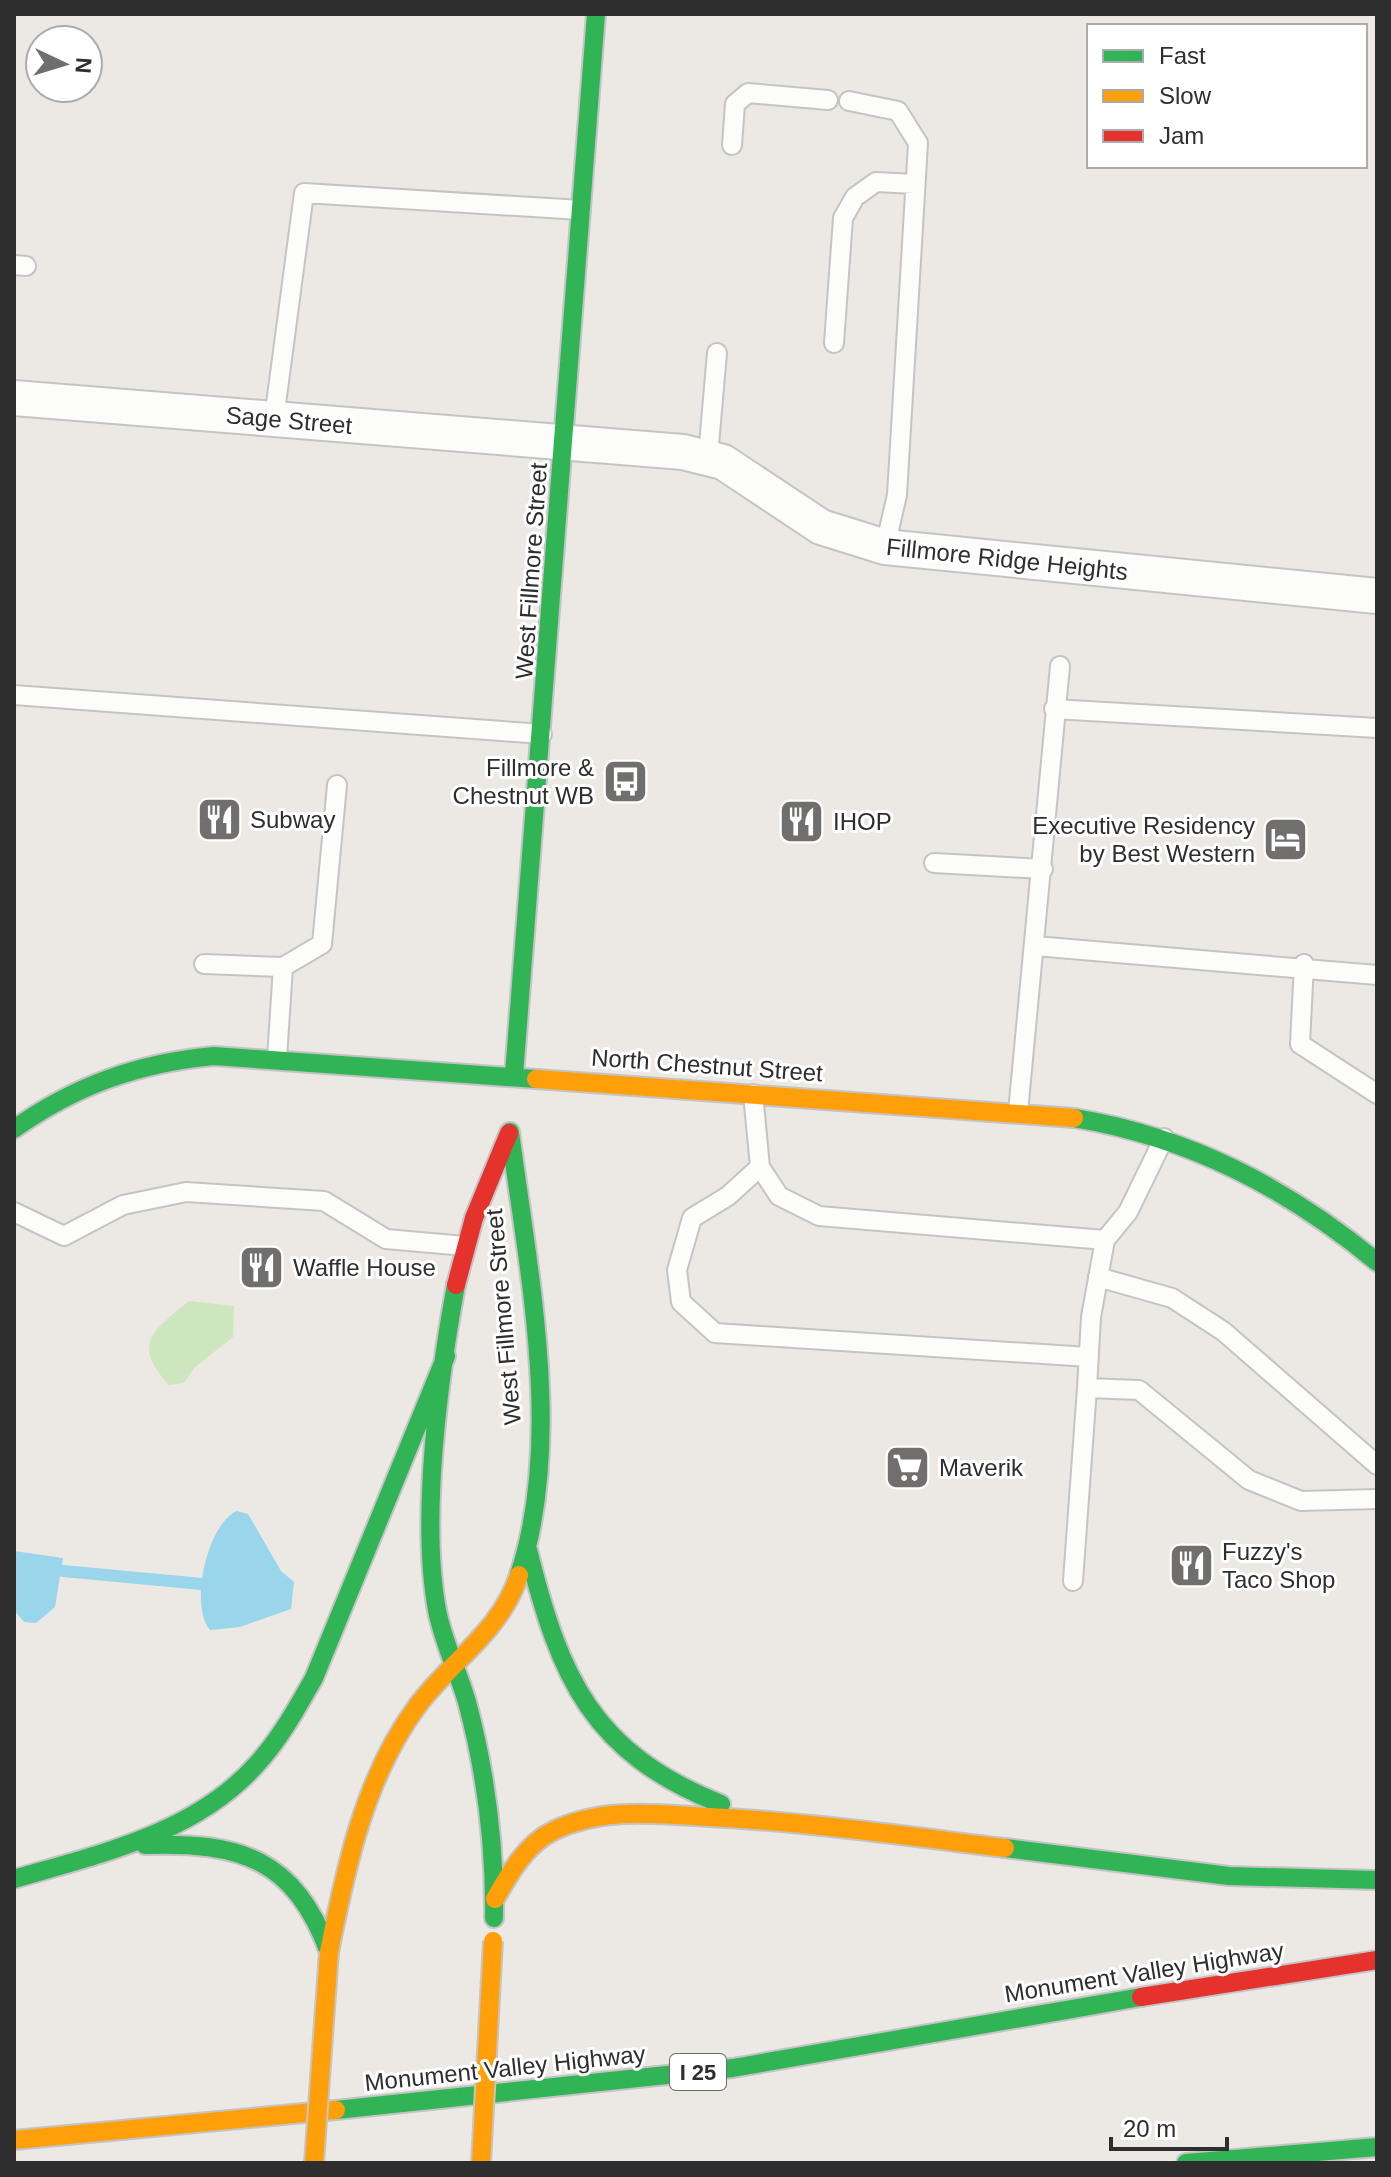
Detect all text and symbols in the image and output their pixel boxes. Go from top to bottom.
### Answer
north arrow [24,24,104,104]
legend [1087,24,1367,168]
text: Fast [1159,42,1206,69]
text: N [70,57,96,74]
text: Slow [1159,82,1212,109]
text: Jam [1159,122,1204,149]
street label: Sage Street [225,401,354,439]
street label: West Fillmore Street [510,462,552,680]
street label: Fillmore Ridge Heights [885,533,1129,585]
place label: Fillmore & Chestnut WB [453,754,594,809]
bus stop icon: Fillmore & Chestnut WB [601,757,649,805]
restaurant icon: Subway [195,795,243,843]
restaurant icon: IHOP [778,797,826,845]
place label: Subway [250,806,335,833]
place label: IHOP [833,808,892,835]
place label: Executive Residency by Best Western [1032,812,1255,867]
hotel icon: Executive Residency by Best Western [1262,815,1310,863]
street label: North Chestnut Street [590,1043,824,1087]
street label: West Fillmore Street [480,1207,526,1426]
restaurant icon: Waffle House [238,1243,286,1291]
place label: Waffle House [293,1254,436,1281]
supermarket icon: Maverik [884,1443,932,1491]
place label: Maverik [939,1454,1024,1481]
place label: Fuzzy's Taco Shop [1222,1538,1335,1593]
restaurant icon: Fuzzy's Taco Shop [1167,1541,1215,1589]
street label: Monument Valley Highway [1002,1937,1286,2007]
street label: Monument Valley Highway [363,2040,647,2096]
road number: I 25 [670,2054,726,2090]
scale bar [1111,2101,1227,2151]
text: 20 m [1123,2115,1176,2142]

